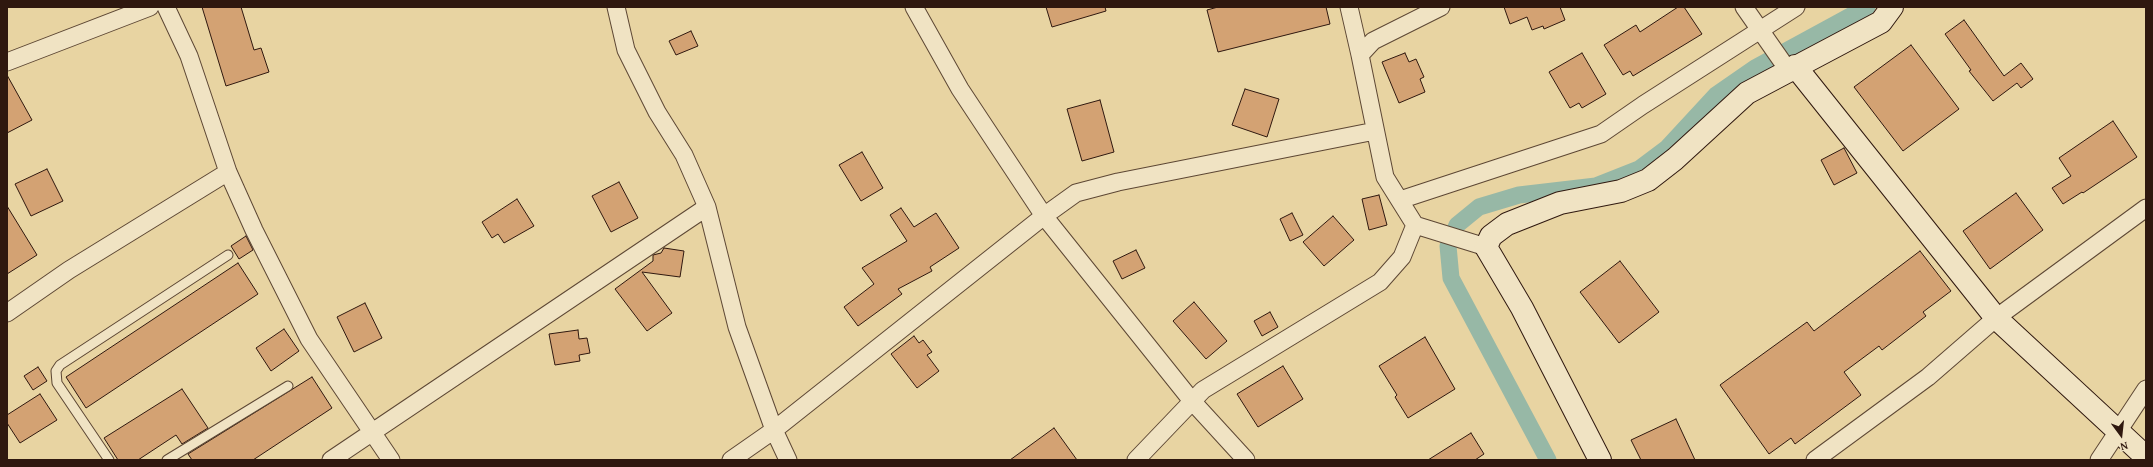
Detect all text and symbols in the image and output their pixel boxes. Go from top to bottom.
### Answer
north arrow [2101,415,2141,455]
text: N [2118,438,2130,455]

